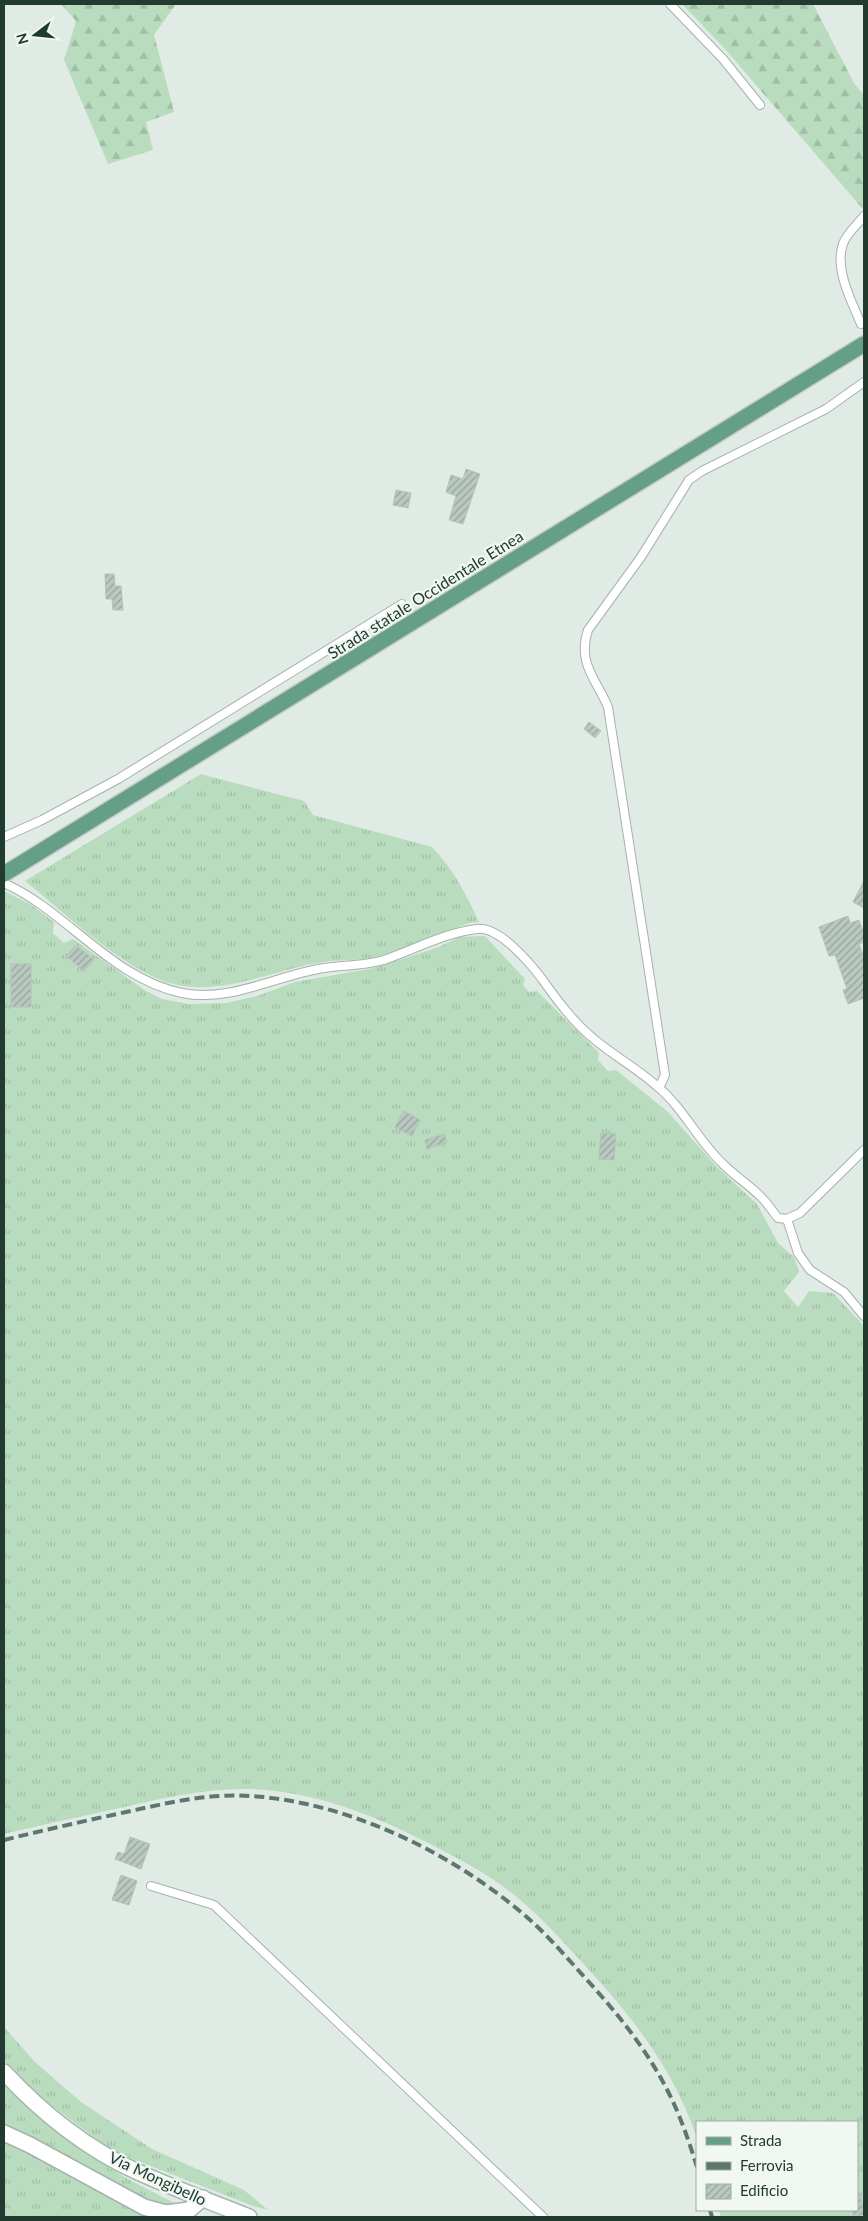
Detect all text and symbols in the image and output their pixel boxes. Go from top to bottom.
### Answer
north arrow [10,10,60,60]
text: N [12,31,32,46]
street label: Strada statale Occidentale Etnea [324,526,526,662]
legend [696,2121,858,2211]
text: Strada [740,2131,782,2149]
street label: Via Mongibello [106,2147,210,2209]
text: Ferrovia [740,2156,793,2174]
text: Edificio [740,2181,788,2199]

